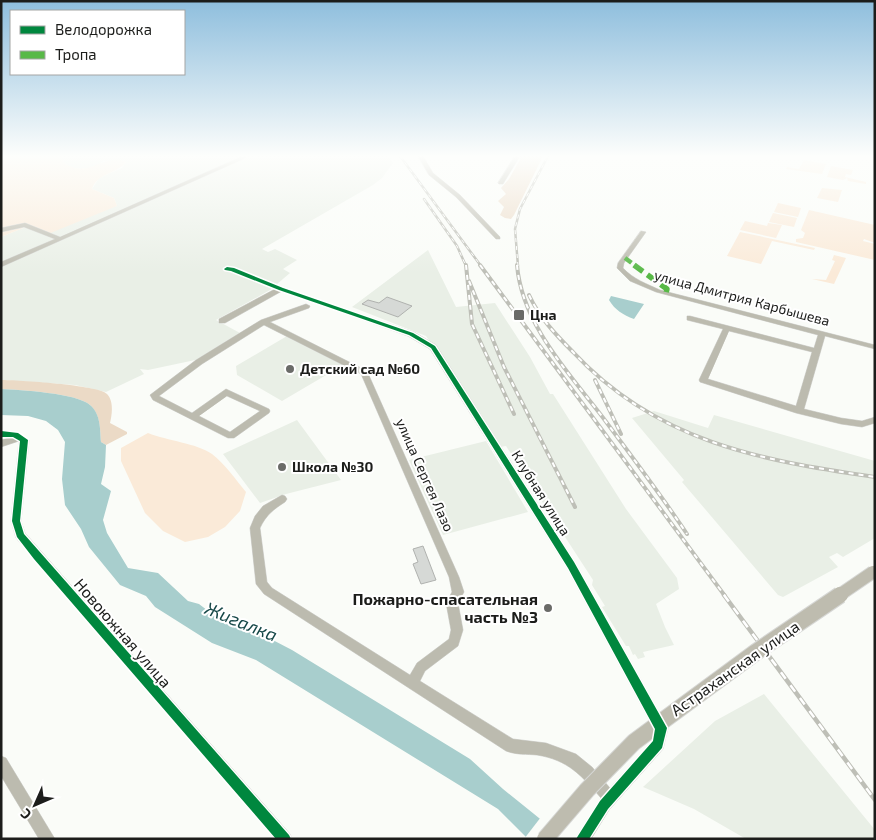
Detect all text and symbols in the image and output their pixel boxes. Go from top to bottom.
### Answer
legend [10,10,185,75]
text: Велодорожка [55,20,152,38]
text: Тропа [55,45,97,63]
street label: улица Дмитрия Карбышева [652,266,832,329]
place label: Цна [530,306,556,323]
marker: Цна [512,308,526,322]
place label: Детский сад №60 [300,360,420,377]
marker: Детский сад №60 [284,363,296,375]
street label: улица Сергея Лазо [393,416,458,534]
street label: Клубная улица [508,447,574,539]
place label: Школа №30 [292,458,373,475]
marker: Школа №30 [276,461,288,473]
street label: Новоюжная улица [70,574,176,692]
place label: Пожарно-спасательная часть №3 [352,589,538,626]
water label: Жигалка [201,596,281,646]
marker: Пожарно-спасательная часть №3 [542,602,554,614]
street label: Астраханская улица [667,616,803,720]
north arrow [10,780,60,830]
text: С [17,806,34,823]

